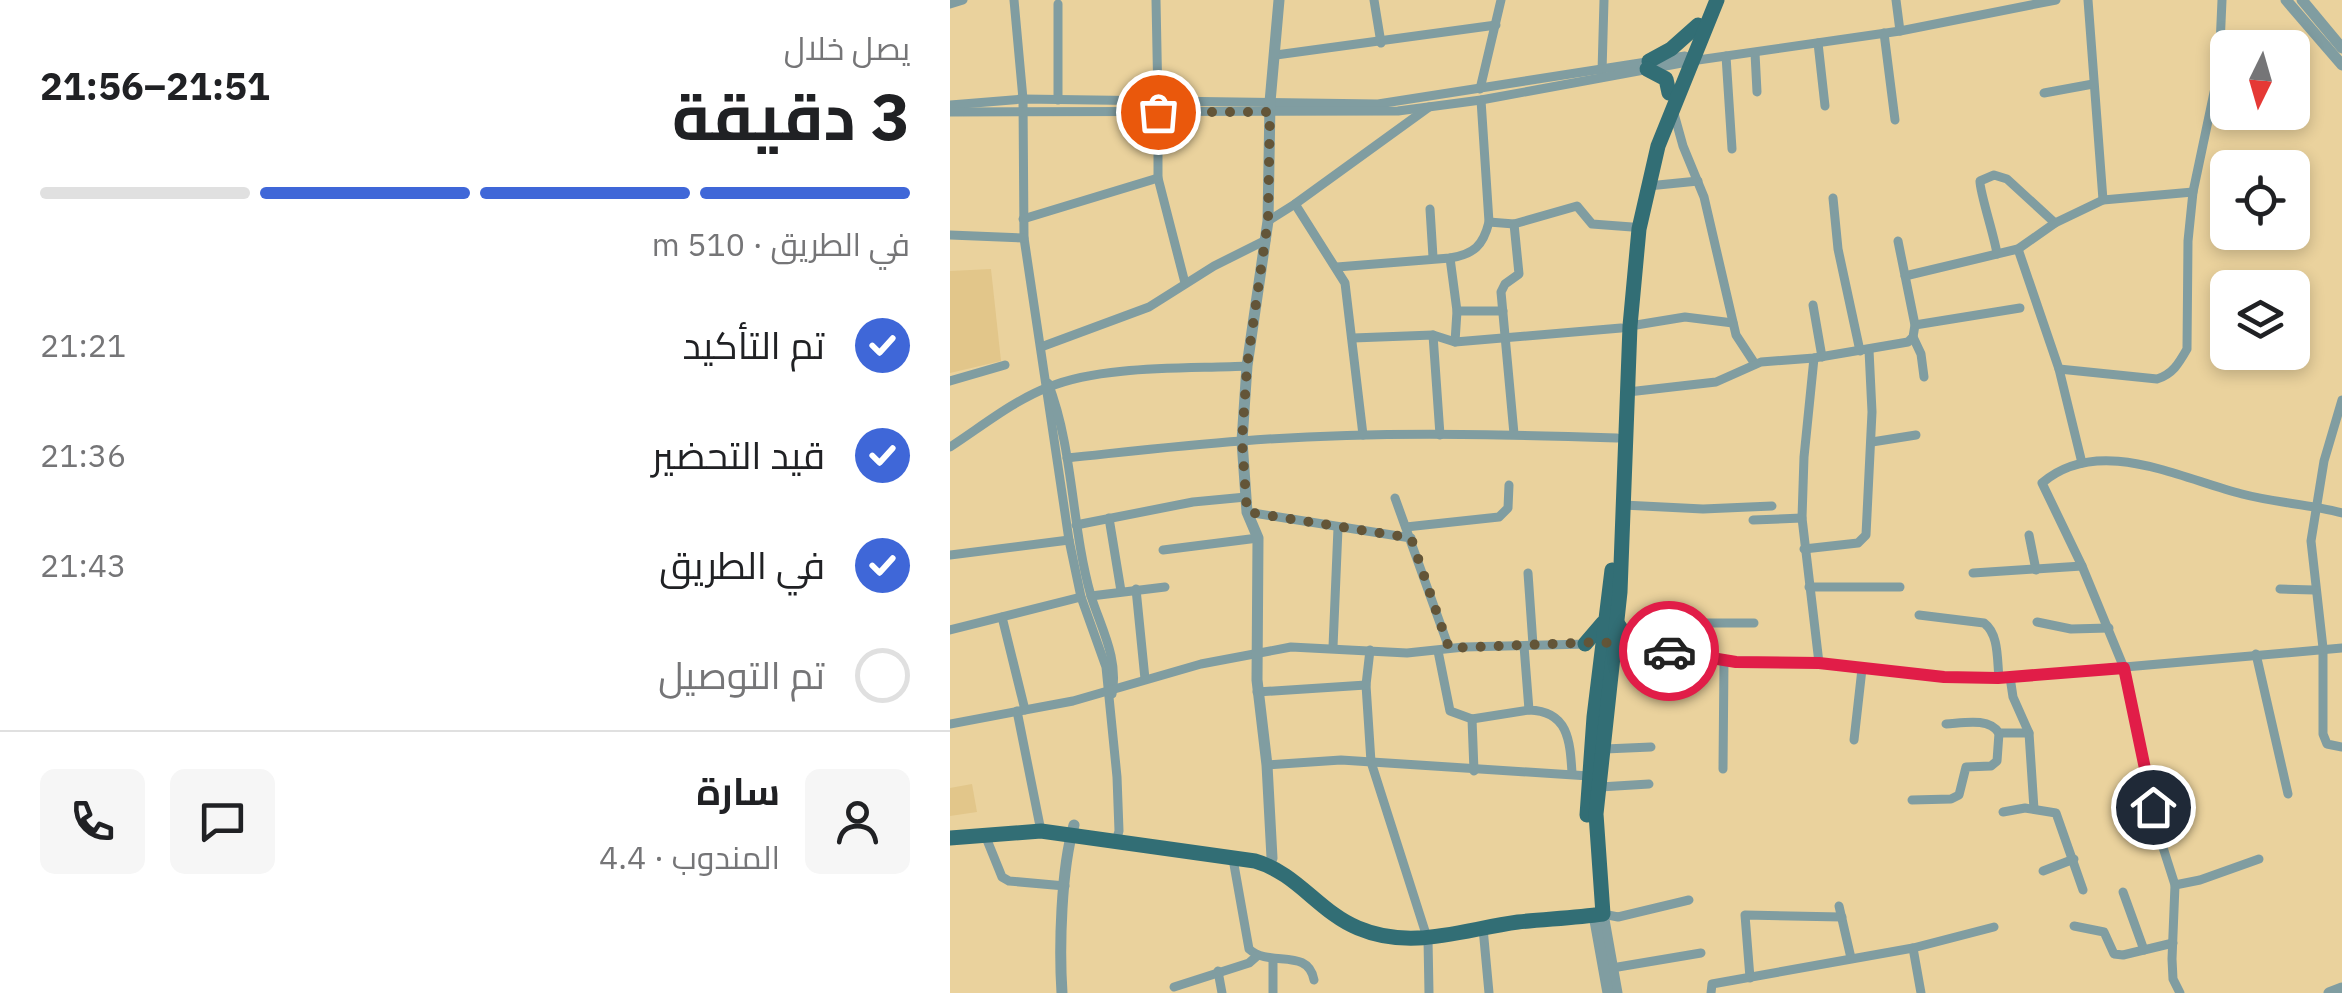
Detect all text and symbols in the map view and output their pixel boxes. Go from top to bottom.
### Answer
text: يصل خلال [784,27,910,69]
north arrow [2210,30,2310,130]
map controls [2210,30,2310,370]
text: 21:51–21:56 [40,61,270,110]
pin [1116,70,1201,155]
text: 3 دقيقة [672,73,910,158]
icon: bag [1131,85,1186,140]
button: locate [2210,150,2310,250]
text: في الطريق · 510 m [652,223,910,265]
button: layers [2210,270,2310,370]
icon: check [855,318,910,373]
text: تم التأكيد [683,320,825,369]
text: 21:21 [40,324,126,366]
icon: check [855,428,910,483]
text: قيد التحضير [652,430,825,479]
text: 21:36 [40,434,126,476]
icon: check [855,538,910,593]
text: في الطريق [659,540,825,589]
text: 21:43 [40,544,126,586]
courier [1619,601,1719,701]
icon: car [1642,624,1697,679]
text: تم التوصيل [658,650,825,699]
pin [2111,765,2196,850]
text: سارة [697,766,780,815]
button: phone [40,769,145,874]
button: chat [170,769,275,874]
button: person [805,769,910,874]
icon: home [2126,780,2181,835]
text: المندوب · 4.4 [599,836,780,878]

